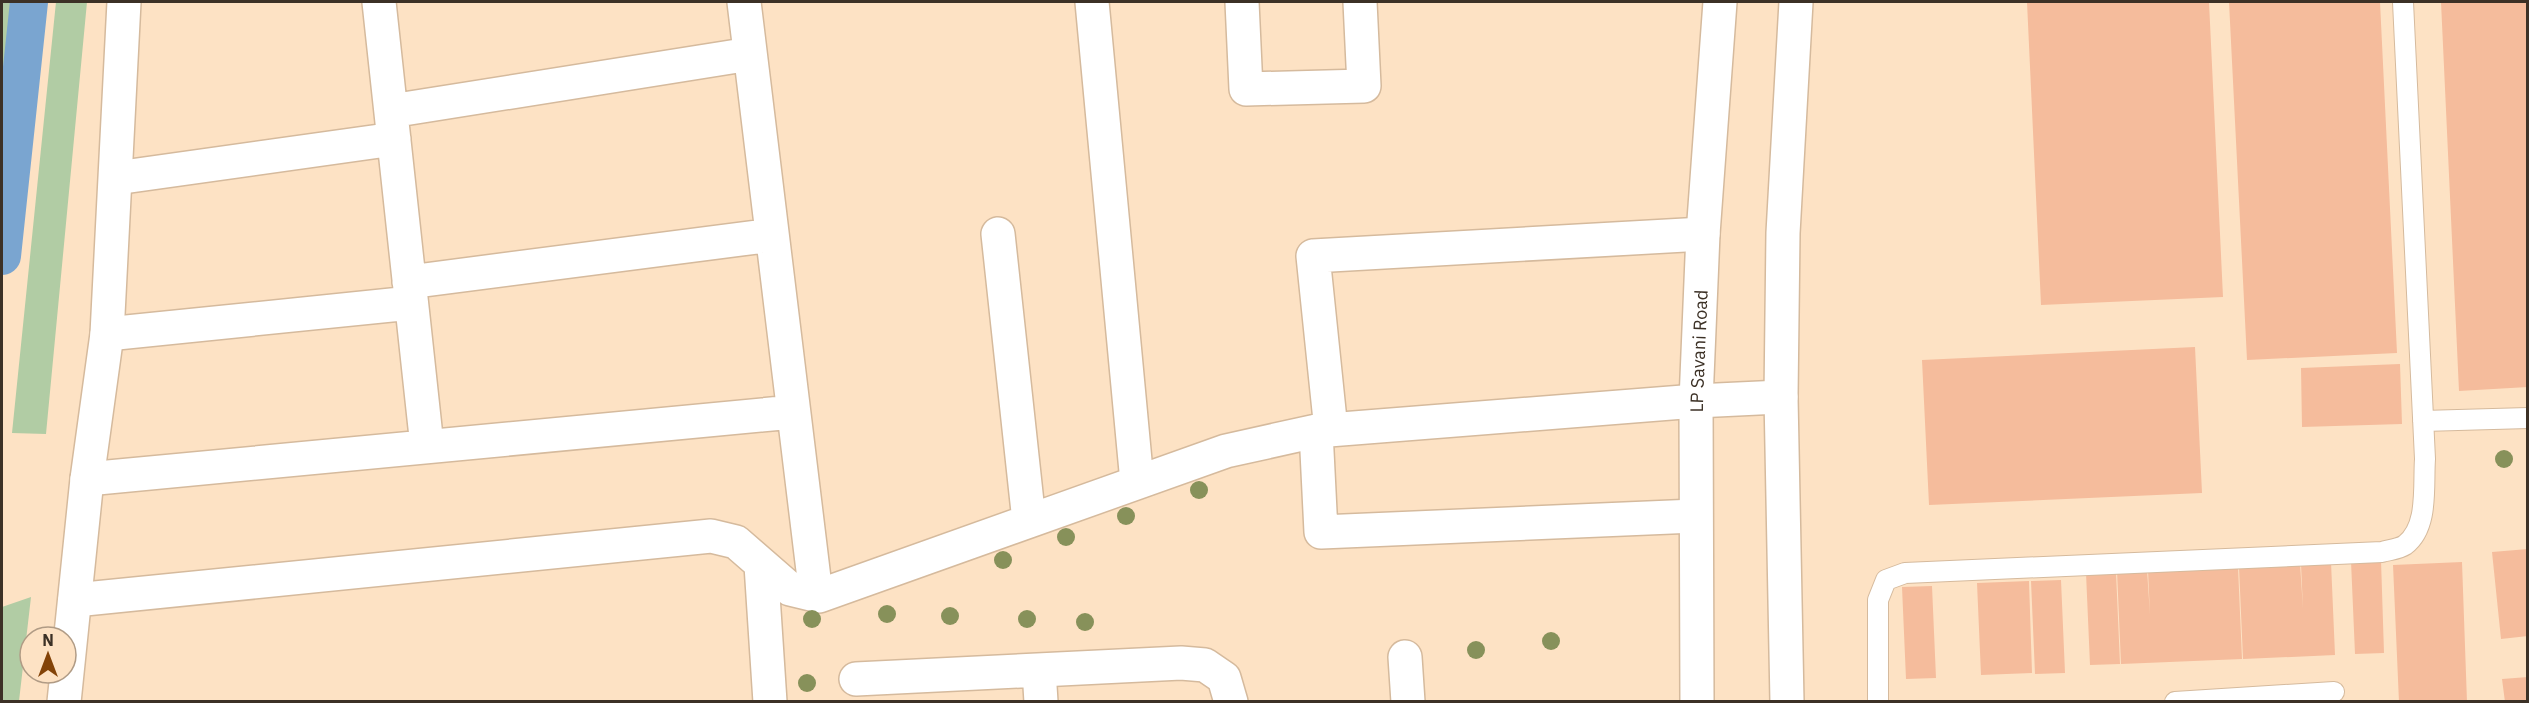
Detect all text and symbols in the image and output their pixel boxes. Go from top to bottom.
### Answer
street label: LP Savani Road [1684,289,1712,412]
north arrow [18,625,78,685]
text: N [42,630,54,650]

